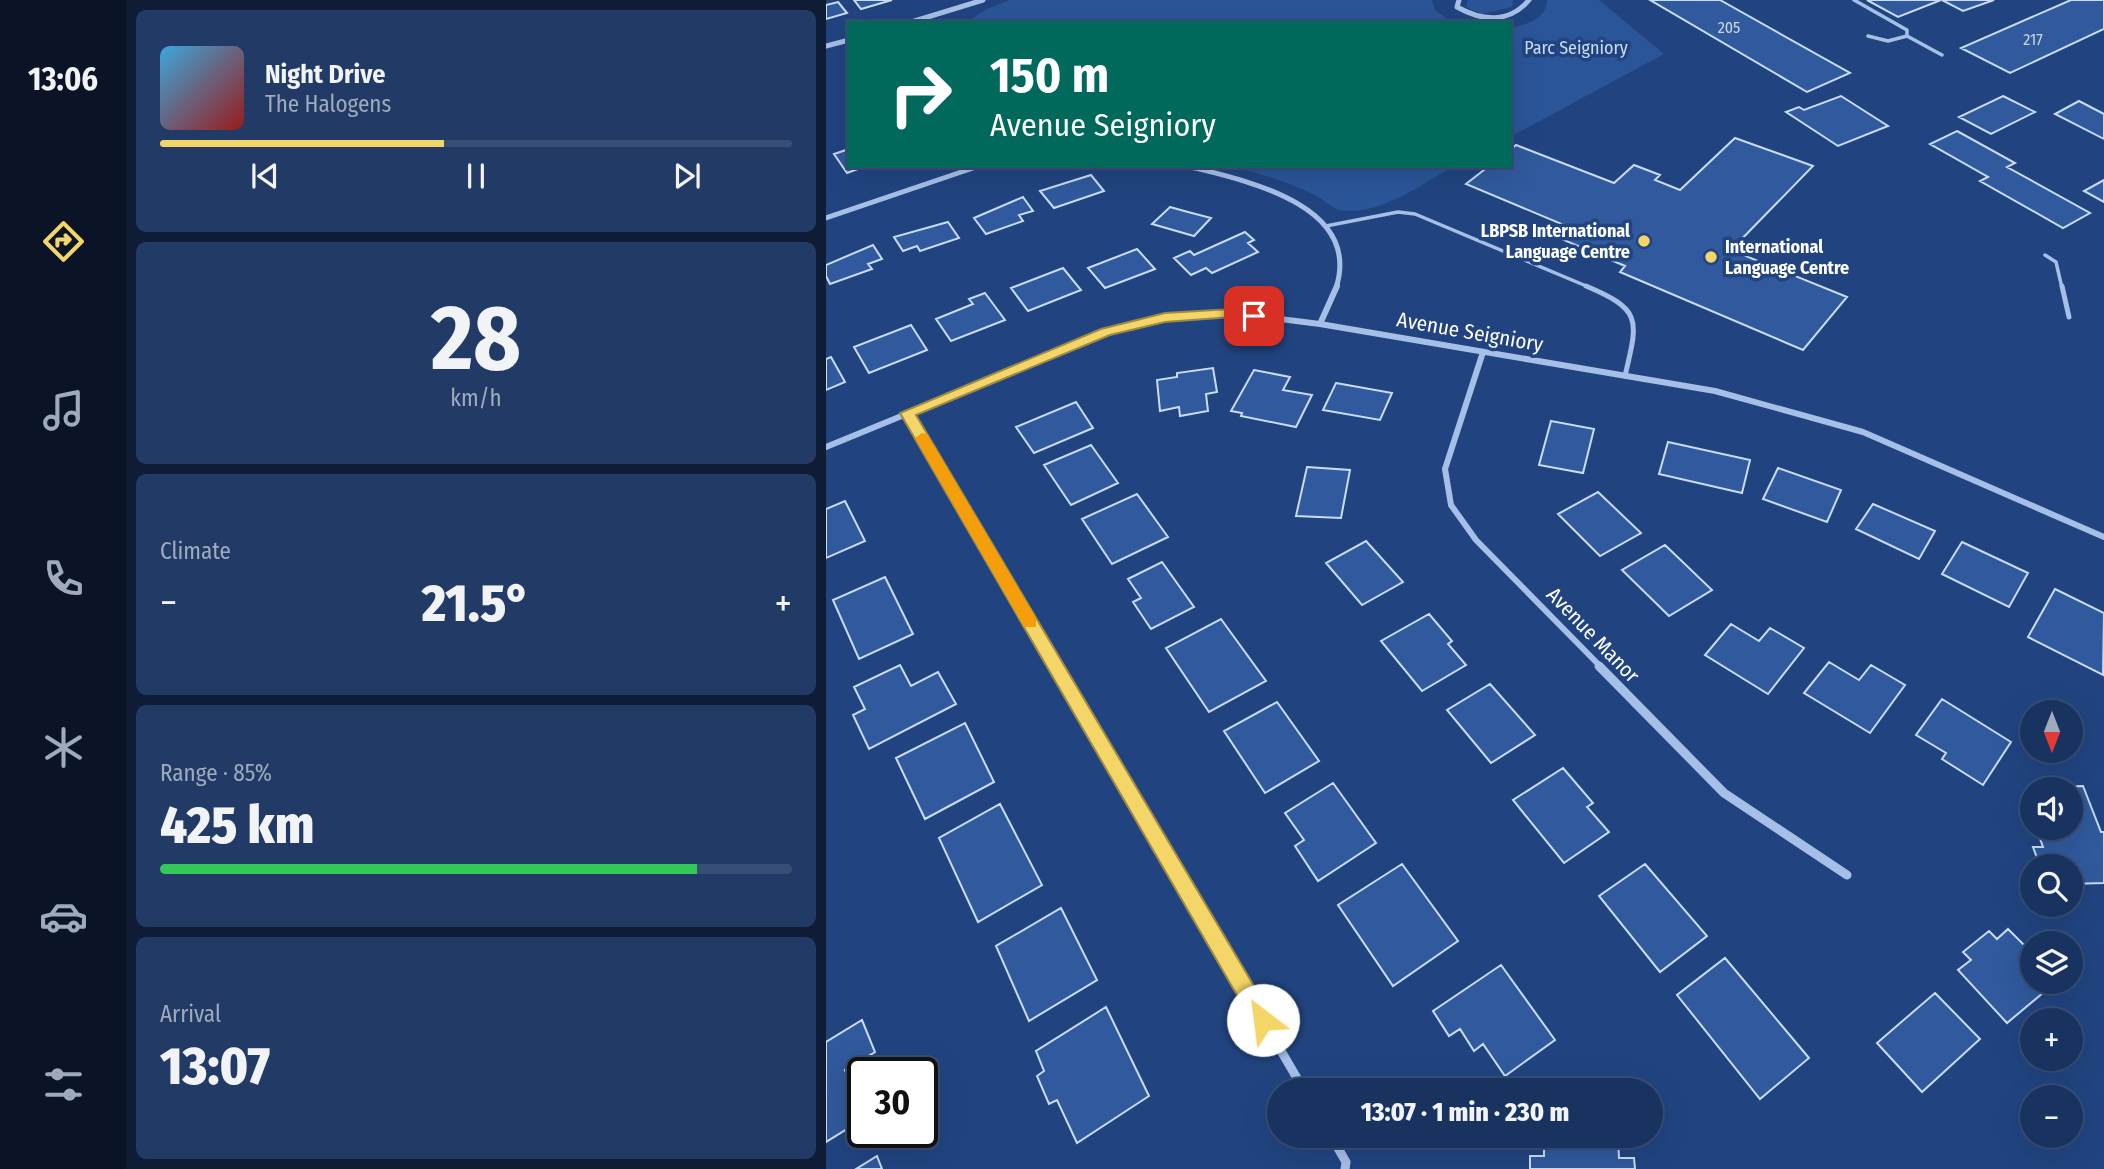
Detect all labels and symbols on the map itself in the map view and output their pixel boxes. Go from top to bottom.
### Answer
house number: 205 [1718,18,1740,37]
house number: 217 [2023,30,2043,49]
park label: Parc Seigniory [1524,37,1628,59]
place label: LBPSB International Language Centre [1481,220,1630,263]
marker: LBPSB International Language Centre [1636,233,1652,249]
place label: International Language Centre [1725,236,1849,279]
marker: International Language Centre [1703,249,1719,265]
pin [1224,286,1284,346]
street label: Avenue Seigniory [1395,306,1546,358]
street label: Avenue Manor [1541,582,1645,689]
north arrow [2020,700,2082,763]
position arrow [1226,983,1300,1057]
speed limit sign: 30 [847,1057,938,1148]

